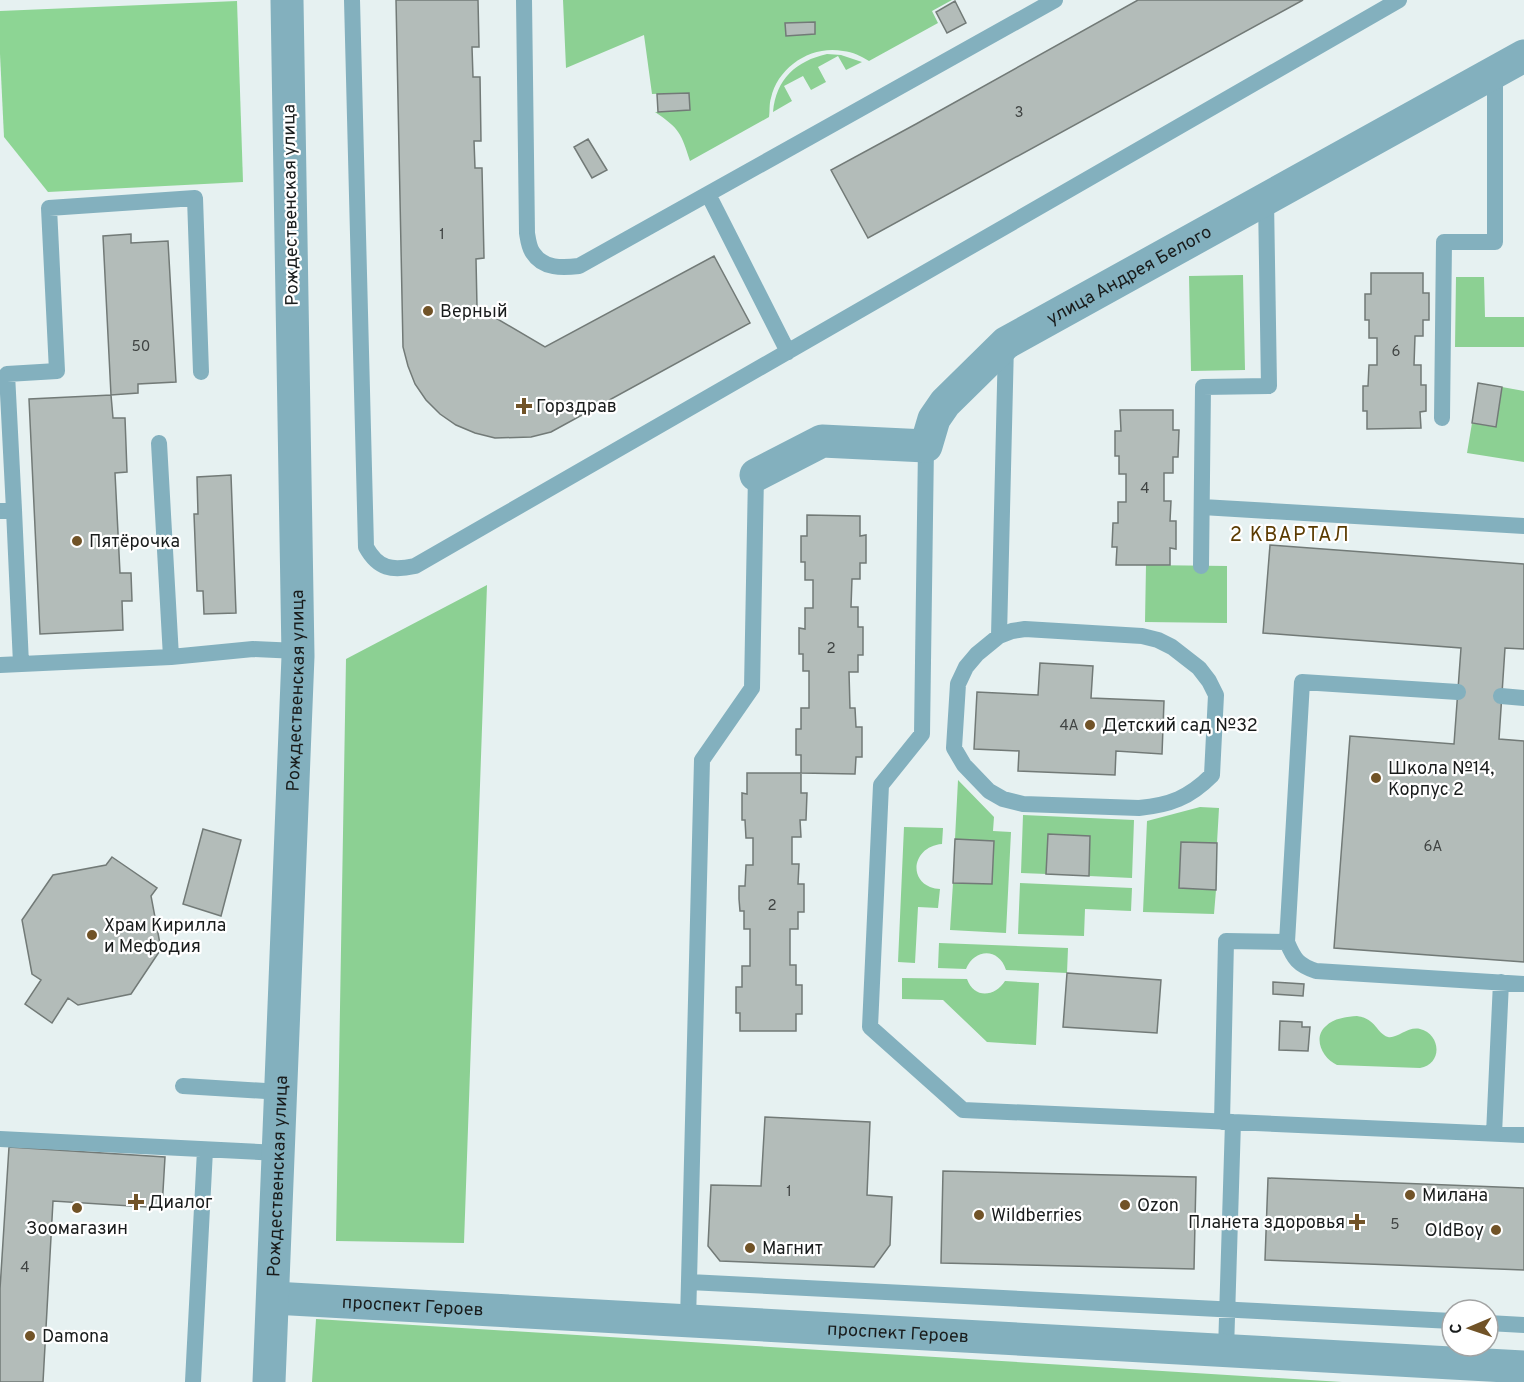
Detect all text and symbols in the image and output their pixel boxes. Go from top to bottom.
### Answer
street label: Рождественская улица [278,104,305,306]
house number: 3 [1014,104,1024,123]
street label: улица Андрея Белого [1043,221,1216,331]
house number: 1 [439,226,445,245]
place label: Верный [440,301,508,324]
marker: Верный [421,304,435,318]
house number: 50 [132,338,150,357]
house number: 6 [1392,343,1401,362]
place label: Горздрав [536,396,617,419]
marker: Горздрав [517,399,531,413]
house number: 4 [1140,480,1150,499]
district label: 2 КВАРТАЛ [1230,523,1350,549]
place label: Пятёрочка [89,531,180,554]
marker: Пятёрочка [70,534,84,548]
street label: Рождественская улица [283,589,311,792]
house number: 2 [826,640,836,659]
place label: Детский сад №32 [1102,715,1258,738]
house number: 4А [1059,717,1079,736]
marker: Детский сад №32 [1083,718,1097,732]
place label: Школа №14, Корпус 2 [1388,758,1494,802]
marker: Школа №14, Корпус 2 [1369,771,1383,785]
house number: 6А [1424,838,1442,857]
house number: 2 [767,897,777,916]
place label: Храм Кирилла и Мефодия [104,915,226,959]
marker: Храм Кирилла и Мефодия [85,928,99,942]
street label: Рождественская улица [263,1075,294,1278]
house number: 1 [786,1183,792,1202]
place label: Милана [1422,1185,1488,1208]
marker: Милана [1403,1188,1417,1202]
place label: Диалог [148,1192,213,1215]
marker: Диалог [129,1195,143,1209]
place label: Ozon [1137,1195,1179,1218]
marker: Ozon [1118,1198,1132,1212]
marker: Зоомагазин [70,1201,84,1215]
place label: Wildberries [991,1205,1082,1228]
marker: Wildberries [972,1208,986,1222]
place label: Планета здоровья [1188,1212,1345,1235]
marker: Планета здоровья [1350,1215,1364,1229]
house number: 5 [1390,1216,1400,1235]
place label: Зоомагазин [26,1218,128,1241]
place label: OldBoy [1425,1220,1484,1243]
marker: OldBoy [1489,1223,1503,1237]
place label: Магнит [762,1238,823,1261]
marker: Магнит [743,1241,757,1255]
house number: 4 [20,1259,30,1278]
street label: проспект Героев [341,1292,484,1323]
north arrow [1440,1298,1500,1358]
street label: проспект Героев [826,1319,969,1349]
text: С [1447,1323,1467,1334]
place label: Damona [42,1326,109,1349]
marker: Damona [23,1329,37,1343]

